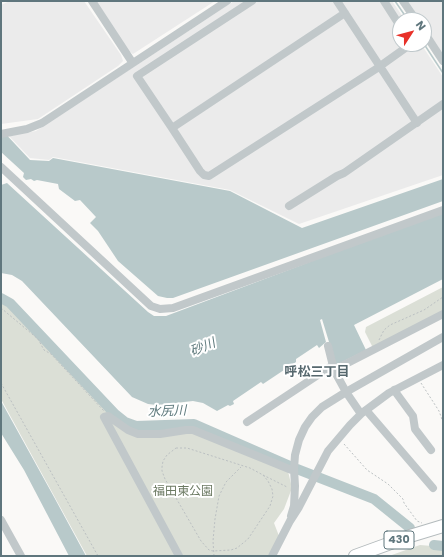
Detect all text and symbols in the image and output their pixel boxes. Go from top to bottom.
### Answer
north arrow [392,12,432,52]
text: N [412,17,430,34]
water label: 砂川 [188,336,218,360]
district label: 呼松三丁目 [285,365,349,381]
water label: 水尻川 [147,404,187,420]
park label: 福田東公園 [153,485,213,499]
road number: 430 [384,531,414,549]

